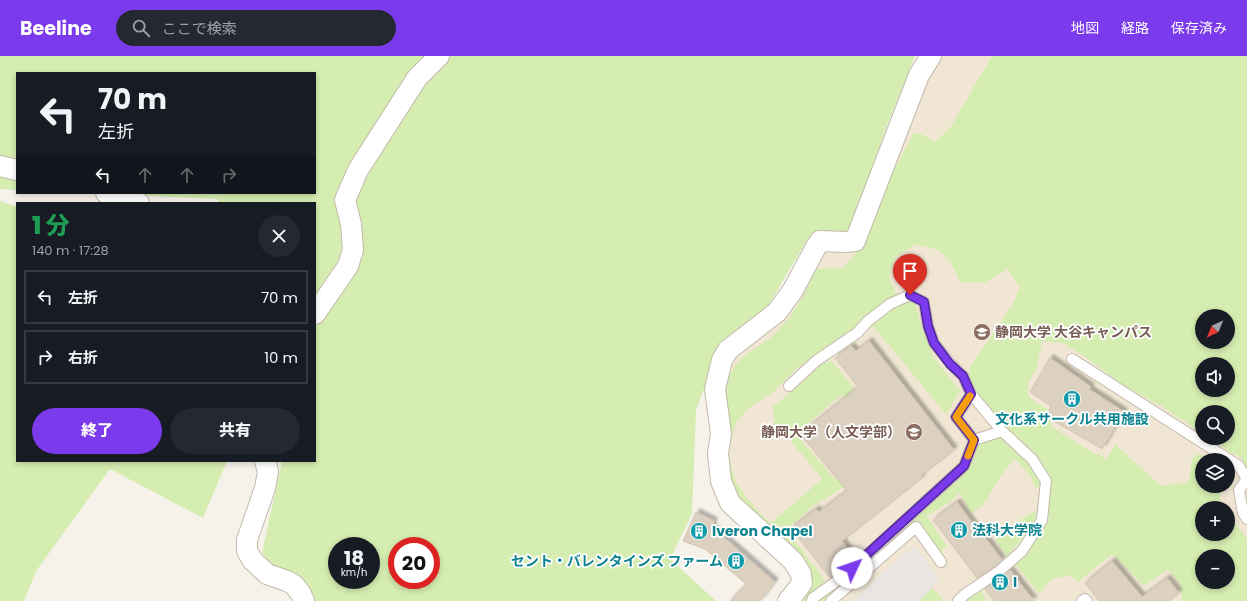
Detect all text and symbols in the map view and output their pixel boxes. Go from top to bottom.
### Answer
search box [116,10,396,46]
text: Beeline [20,15,92,42]
icon: search [130,17,152,39]
text: ここで検索 [162,18,237,39]
text: 地図 [1071,18,1099,38]
text: 経路 [1121,18,1149,38]
text: 保存済み [1171,18,1227,38]
text: 70 m [98,80,167,119]
icon: left [32,88,84,140]
text: 左折 [98,119,134,144]
icon: left [92,164,114,186]
icon: ahead [134,164,156,186]
icon: ahead [176,164,198,186]
icon: right [218,164,240,186]
text: 1 分 [32,209,70,242]
button: close [258,215,300,257]
text: 140 m · 17:28 [32,241,109,260]
pin [893,254,927,295]
icon: arrive [899,260,921,282]
icon: left [34,286,56,308]
text: 左折 [68,287,98,308]
text: 70 m [261,287,298,308]
north arrow [1195,309,1235,349]
map controls [1195,309,1235,589]
school or university icon: 静岡大学 大谷キャンパス [972,322,992,342]
place label: 静岡大学 大谷キャンパス [995,322,1152,342]
icon: right [34,346,56,368]
text: 右折 [68,347,98,368]
text: 10 m [264,347,298,368]
button: sound [1195,357,1235,397]
building icon: 文化系サークル共用施設 [1062,389,1082,409]
button: search [1195,405,1235,445]
button: 終了 [32,408,162,454]
button: 共有 [170,408,300,454]
place label: 文化系サークル共用施設 [995,409,1149,429]
place label: 静岡大学（人文学部） [761,422,901,442]
school or university icon: 静岡大学（人文学部） [904,422,924,442]
button: layers [1195,453,1235,493]
button: + [1195,501,1235,541]
building icon: 法科大学院 [949,520,969,540]
place label: 法科大学院 [972,520,1042,540]
building icon: Iveron Chapel [689,521,709,541]
place label: Iveron Chapel [712,521,813,541]
speed limit sign: 20 [388,537,440,589]
text: 18 [344,544,364,572]
position arrow [831,547,873,589]
button: − [1195,549,1235,589]
place label: セント・バレンタインズ ファーム [511,551,723,571]
building icon: セント・バレンタインズ ファーム [726,551,746,571]
text: km/h [341,565,367,580]
building icon: I [990,572,1010,592]
place label: I [1013,572,1017,592]

